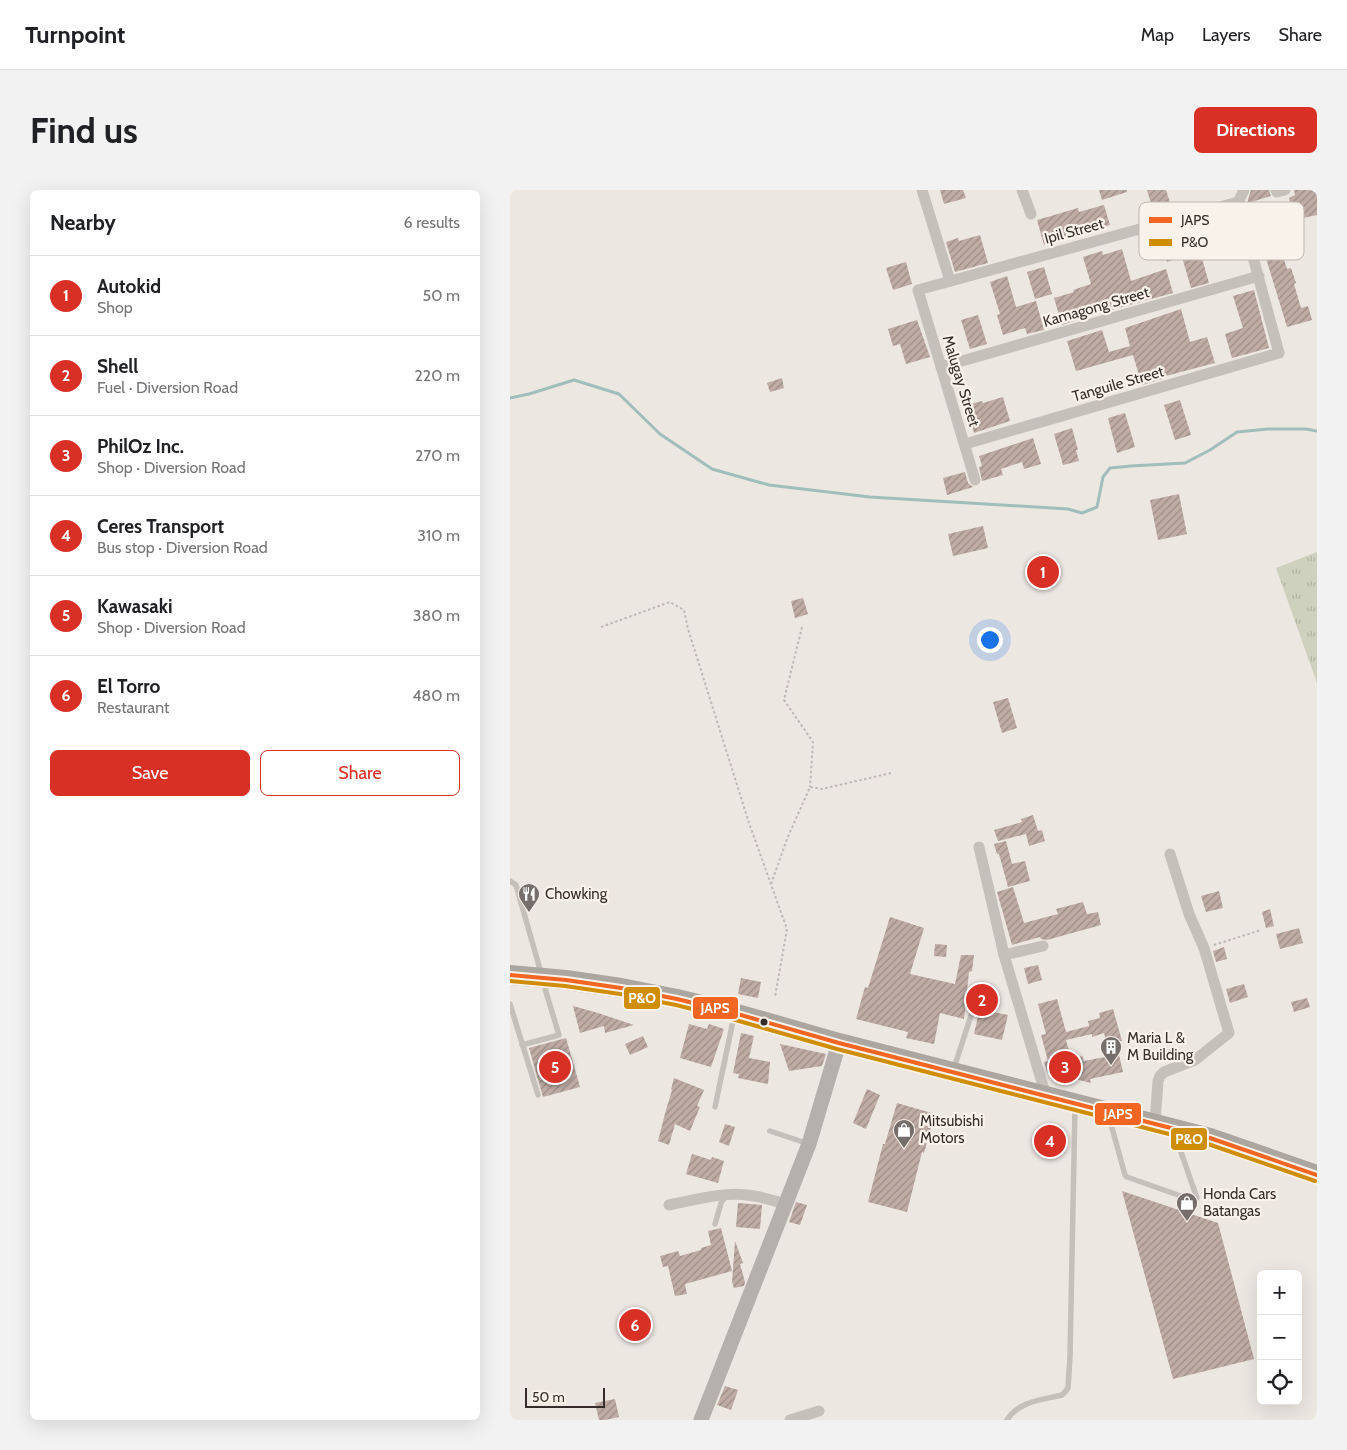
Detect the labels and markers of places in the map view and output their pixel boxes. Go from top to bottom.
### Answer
pin: 1 [1027,553,1059,591]
restaurant icon: Chowking [517,882,541,913]
place label: Chowking [545,885,608,903]
pin: 2 [966,981,998,1019]
unlabelled marker [759,1017,769,1027]
place label: Maria L & M Building [1127,1029,1194,1064]
building icon: Maria L & M Building [1099,1035,1123,1066]
pin: 5 [539,1048,571,1086]
pin: 3 [1049,1048,1081,1086]
place label: Mitsubishi Motors [920,1112,983,1147]
shop icon: Mitsubishi Motors [892,1118,916,1149]
pin: 4 [1034,1122,1066,1160]
place label: Honda Cars Batangas [1203,1185,1276,1220]
shop icon: Honda Cars Batangas [1175,1191,1199,1222]
pin: 6 [619,1306,651,1344]

